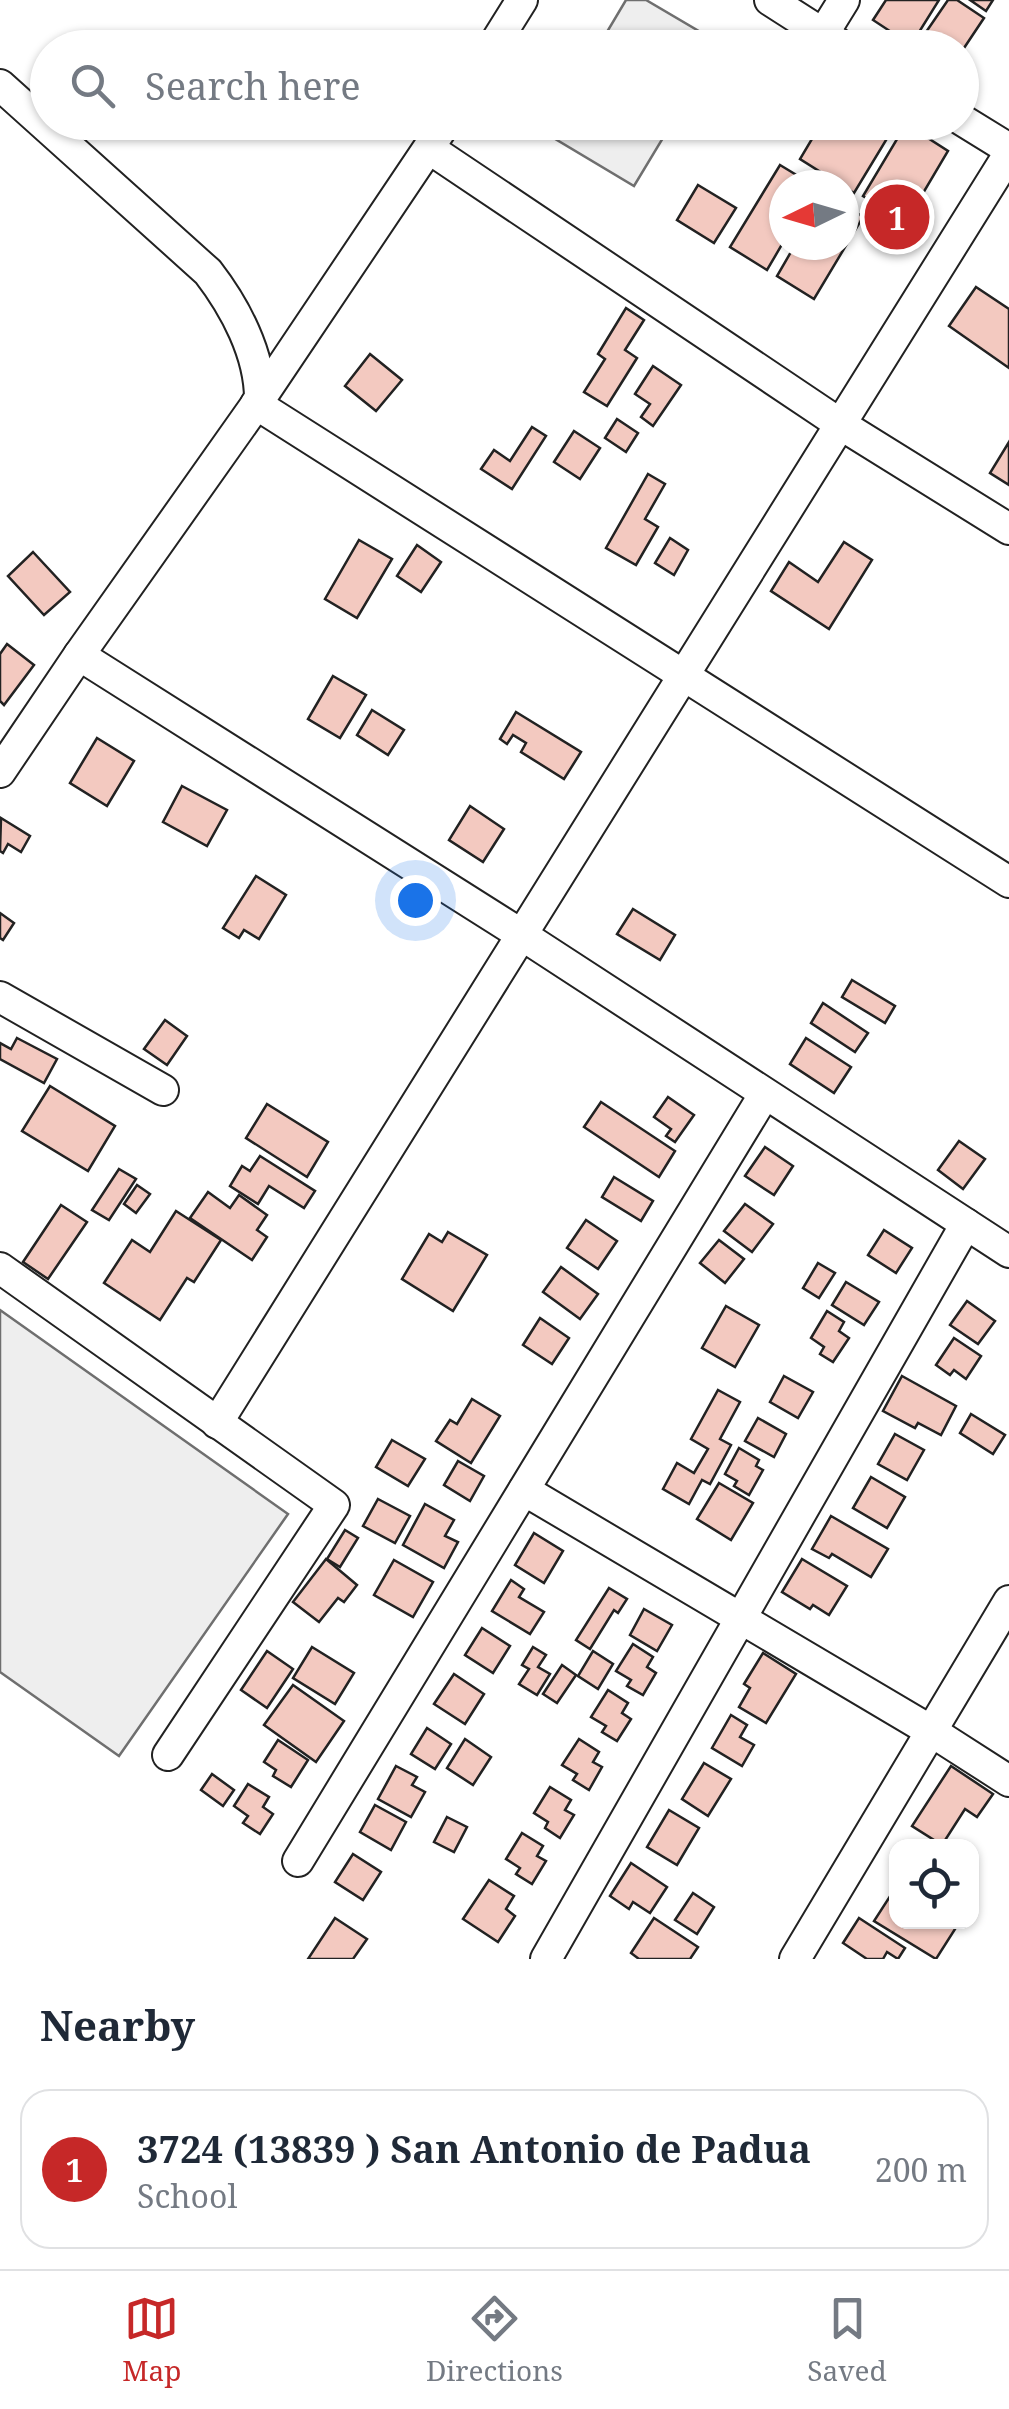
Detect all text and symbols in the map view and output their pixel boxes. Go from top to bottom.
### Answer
search box [30,30,979,140]
icon: search [65,58,120,113]
text: Search here [145,59,361,111]
north arrow [769,170,859,260]
pin: 1 [864,180,930,254]
your location [390,875,441,926]
map controls [889,1839,979,1929]
button: locate [889,1839,979,1929]
text: Nearby [40,1996,195,2053]
text: 3724 (13839 ) San Antonio de Padua [137,2122,811,2174]
text: 1 [65,2148,84,2191]
text: 200 m [875,2148,967,2191]
text: School [137,2174,237,2217]
tab: Map [122,2291,181,2389]
tab: Directions [426,2291,563,2389]
tab: Saved [807,2291,887,2389]

